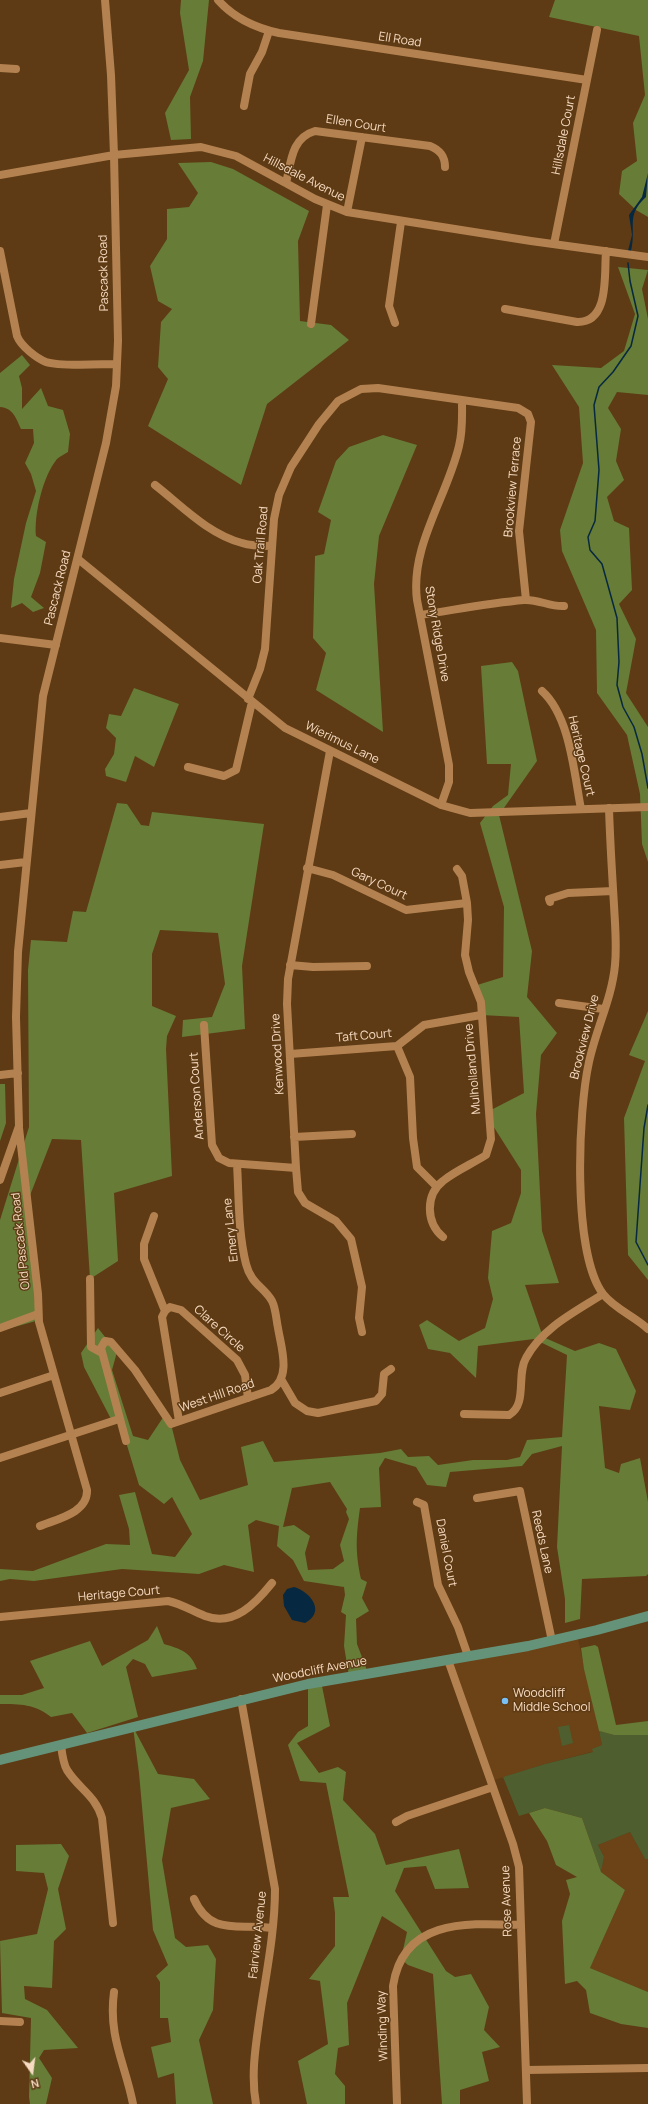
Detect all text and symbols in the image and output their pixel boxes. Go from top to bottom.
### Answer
street label: Ell Road [377,30,423,50]
street label: Hillsdale Court [549,94,579,176]
street label: Ellen Court [325,112,387,136]
street label: Hillsdale Avenue [261,151,347,205]
street label: Pascack Road [96,235,112,311]
street label: Brookview Terrace [501,436,525,538]
street label: Oak Trail Road [250,506,272,584]
street label: Pascack Road [42,549,74,627]
street label: Stony Ridge Drive [422,585,452,683]
street label: Heritage Court [565,714,597,798]
street label: Wierimus Lane [303,719,381,767]
street label: Gary Court [349,865,409,903]
street label: Brookview Drive [567,993,603,1081]
street label: Kenwood Drive [269,1013,287,1095]
street label: Mulholland Drive [462,1023,484,1115]
street label: Taft Court [335,1026,393,1046]
street label: Anderson Court [187,1052,207,1140]
street label: Old Pascack Road [9,1192,33,1290]
street label: Emery Lane [221,1197,241,1263]
street label: Clare Circle [191,1302,247,1356]
street label: West Hill Road [178,1376,256,1416]
street label: Reeds Lane [528,1509,556,1575]
street label: Daniel Court [432,1518,460,1588]
street label: Heritage Court [77,1583,161,1605]
street label: Woodcliff Avenue [272,1654,368,1686]
place label: Woodcliff Middle School [513,1687,590,1715]
marker: Woodcliff Middle School [500,1696,510,1706]
street label: Rose Avenue [499,1865,515,1937]
street label: Fairview Avenue [246,1891,270,1979]
street label: Winding Way [375,1990,391,2062]
north arrow [12,2052,52,2092]
text: N [29,2076,41,2092]

